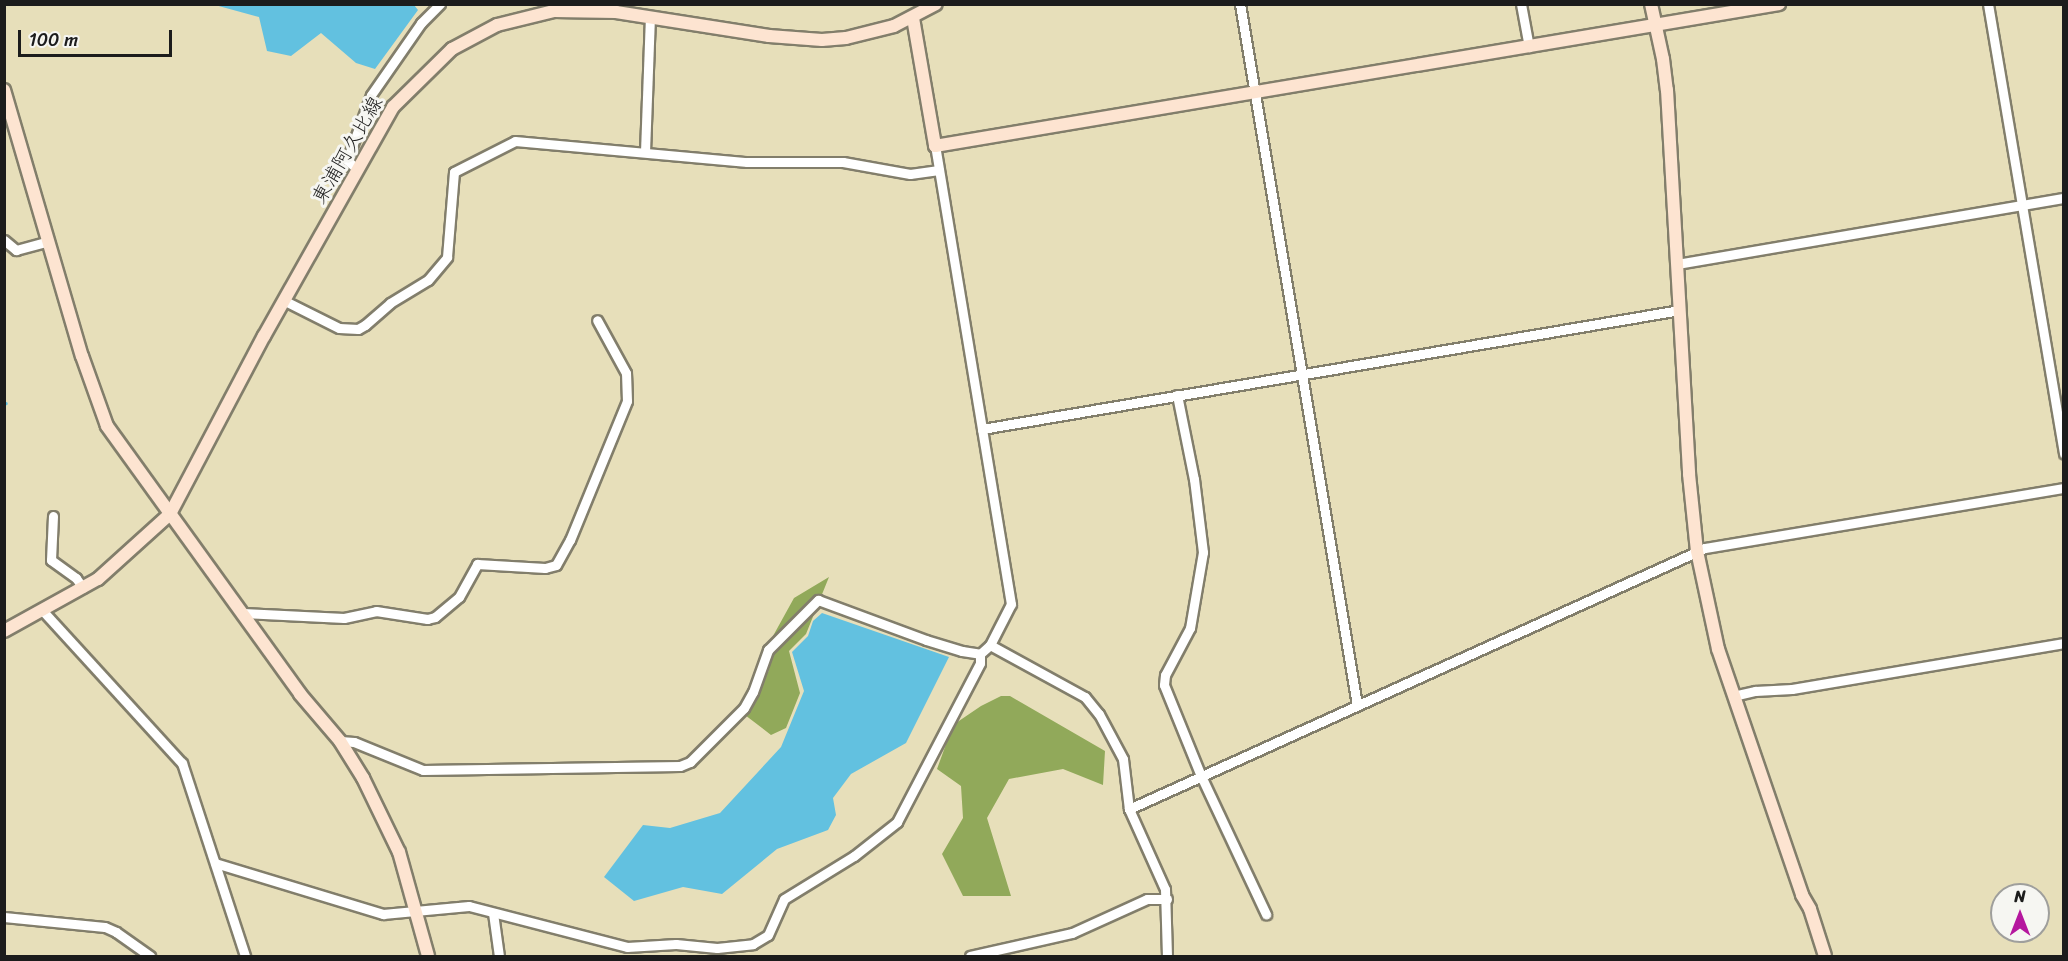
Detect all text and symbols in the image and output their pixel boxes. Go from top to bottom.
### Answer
scale bar [21,18,176,56]
text: 100 m [29,24,78,56]
street label: 東浦阿久比線 [307,92,387,208]
text: N [2014,882,2026,911]
north arrow [1990,883,2050,943]

